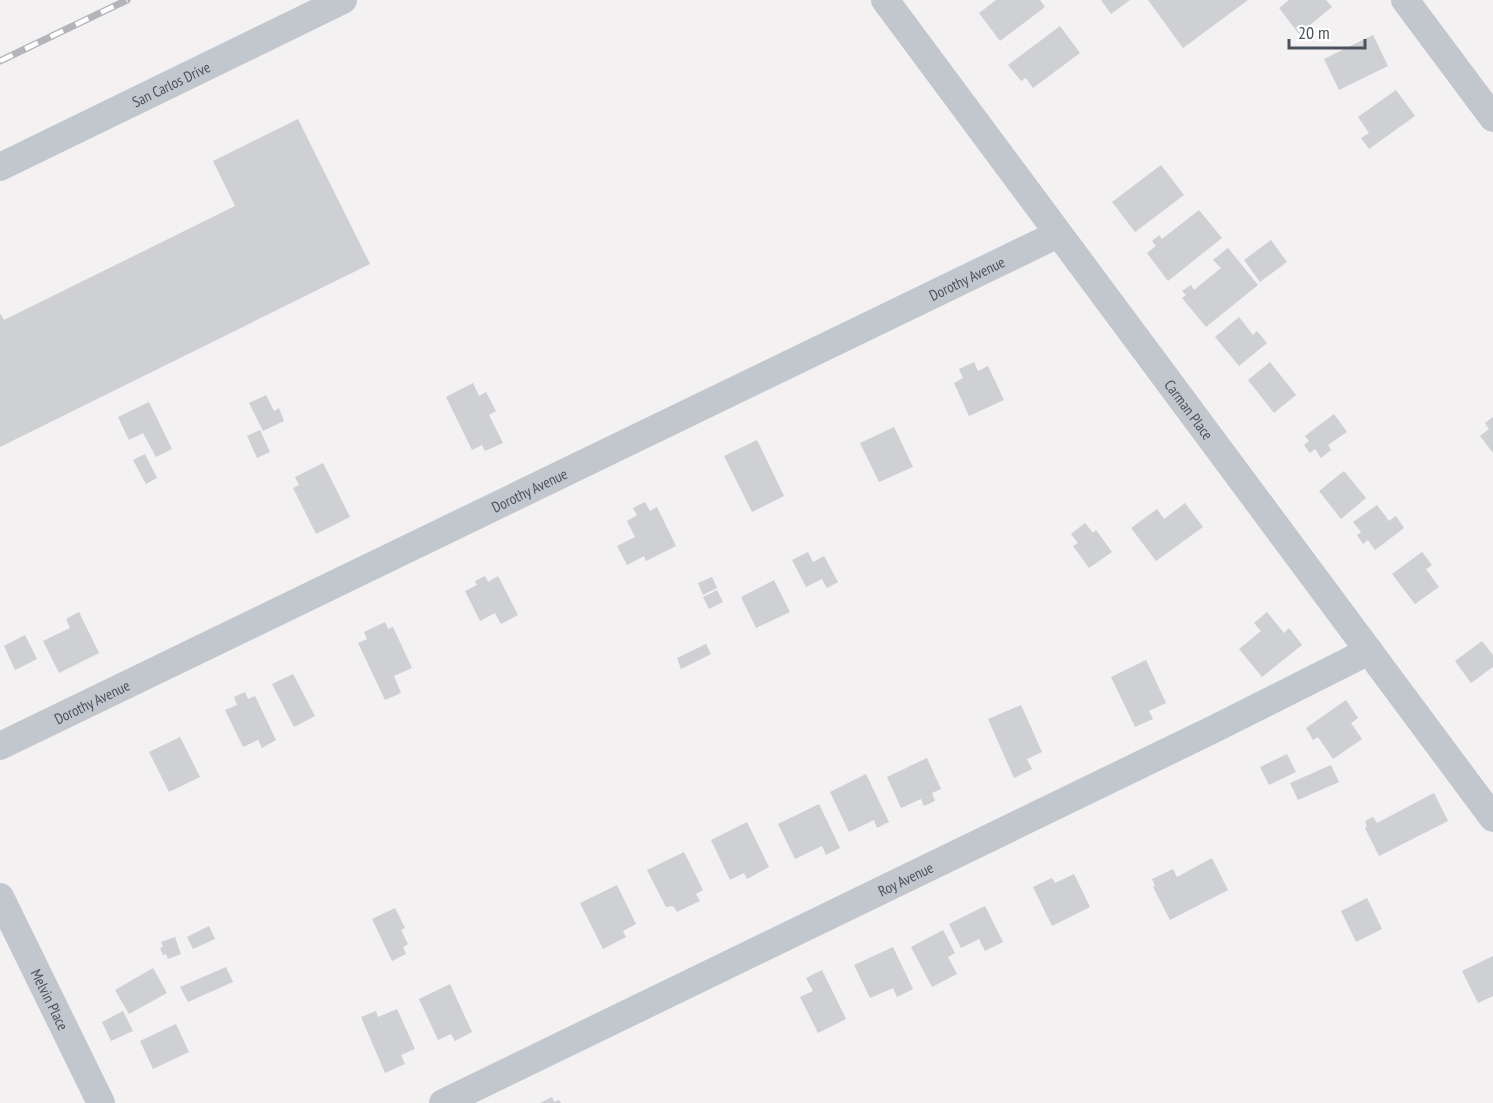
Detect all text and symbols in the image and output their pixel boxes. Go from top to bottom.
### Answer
scale bar [1289,12,1366,50]
text: 20 m [1298,21,1330,44]
street label: San Carlos Drive [129,57,213,111]
street label: Dorothy Avenue [926,252,1008,305]
street label: Carman Place [1161,376,1218,443]
street label: Dorothy Avenue [488,464,570,516]
street label: Dorothy Avenue [51,675,133,728]
street label: Roy Avenue [875,857,936,900]
street label: Melvin Place [27,966,73,1033]

